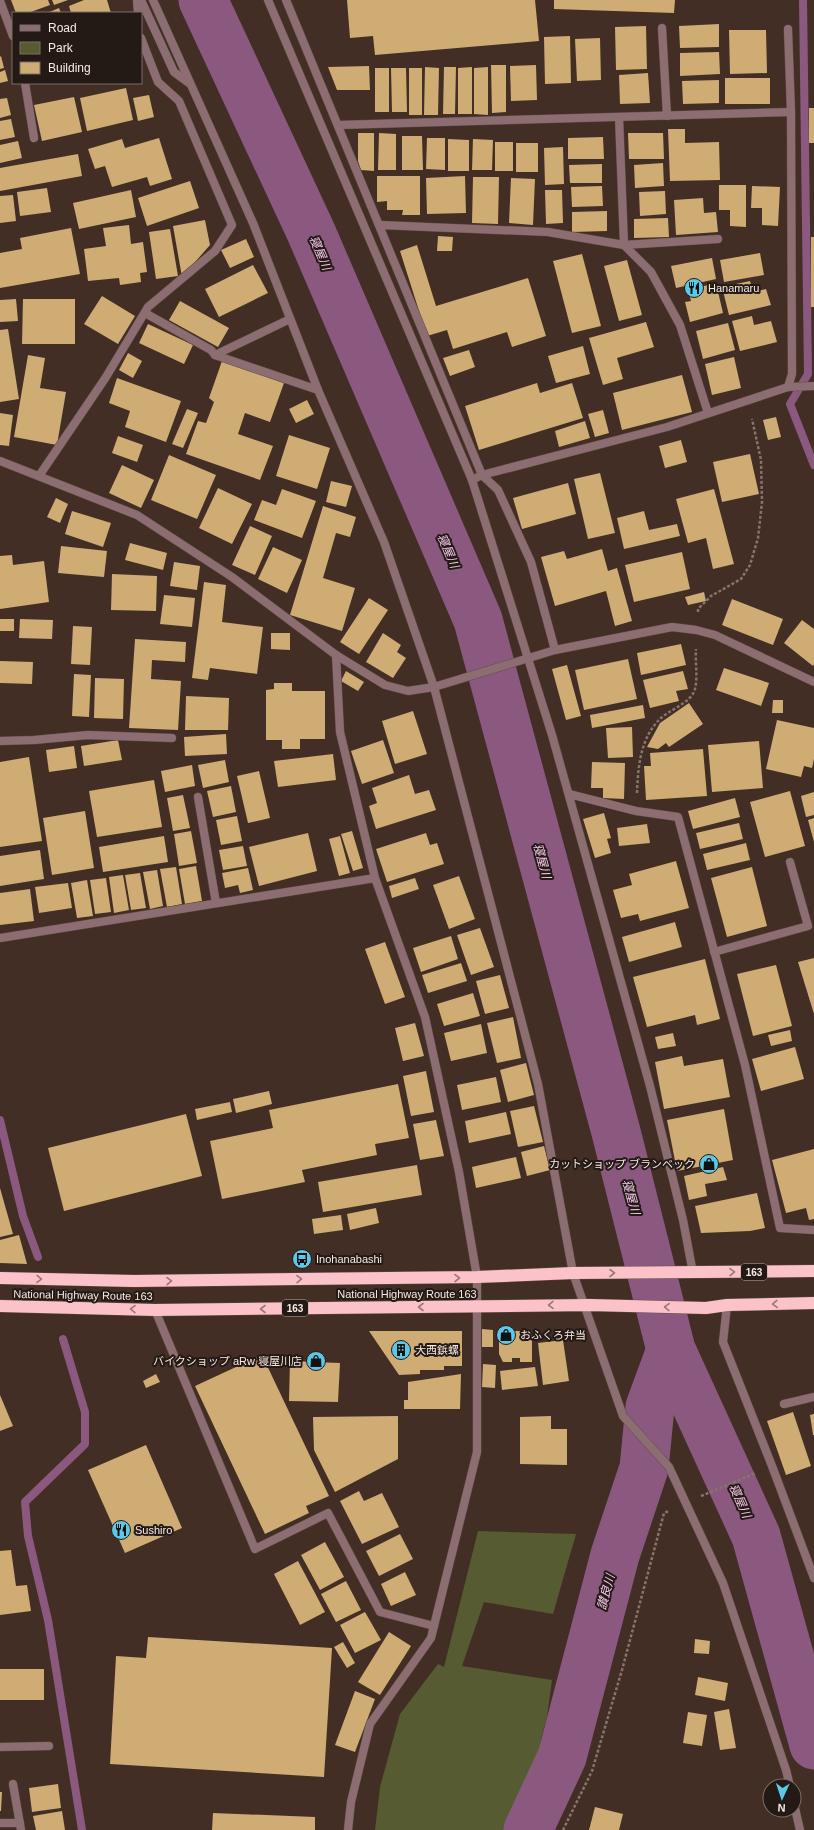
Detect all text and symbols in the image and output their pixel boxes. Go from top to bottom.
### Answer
legend [12,12,142,84]
text: Road [48,21,77,35]
text: Park [48,41,74,55]
text: Building [48,61,91,75]
water label: 寝屋川 [307,234,334,274]
restaurant icon: Hanamaru [683,277,705,299]
place label: Hanamaru [708,282,759,294]
water label: 寝屋川 [435,532,462,572]
water label: 寝屋川 [531,842,554,882]
shop icon: カットショップ ブランベック [698,1153,720,1175]
place label: カットショップ ブランベック [549,1158,695,1170]
water label: 寝屋川 [620,1178,643,1218]
bus stop icon: Inohanabashi [291,1248,313,1270]
place label: Inohanabashi [316,1253,382,1265]
road number: 163 [741,1264,767,1280]
one-way arrow [729,1268,735,1277]
one-way arrow [609,1269,615,1277]
one-way arrow [454,1273,460,1282]
one-way arrow [36,1275,42,1283]
one-way arrow [296,1275,302,1283]
one-way arrow [166,1277,172,1285]
street label: National Highway Route 163 [13,1288,153,1302]
street label: National Highway Route 163 [337,1288,477,1300]
road number: 163 [282,1300,308,1316]
one-way arrow [772,1300,778,1308]
one-way arrow [548,1301,554,1310]
one-way arrow [418,1303,424,1311]
one-way arrow [664,1303,670,1311]
one-way arrow [260,1304,266,1313]
one-way arrow [130,1305,136,1313]
shop icon: おふくろ弁当 [495,1324,517,1346]
place label: おふくろ弁当 [520,1329,586,1341]
building icon: 大西鋲螺 [390,1339,412,1361]
place label: 大西鋲螺 [415,1344,459,1356]
shop icon: バイクショップ aRw 寝屋川店 [305,1350,327,1372]
place label: バイクショップ aRw 寝屋川店 [153,1355,302,1367]
water label: 寝屋川 [726,1482,755,1522]
restaurant icon: Sushiro [110,1519,132,1541]
place label: Sushiro [135,1524,172,1536]
water label: 讃良川 [595,1571,618,1611]
north arrow [762,1778,802,1818]
text: N [777,1802,786,1814]

